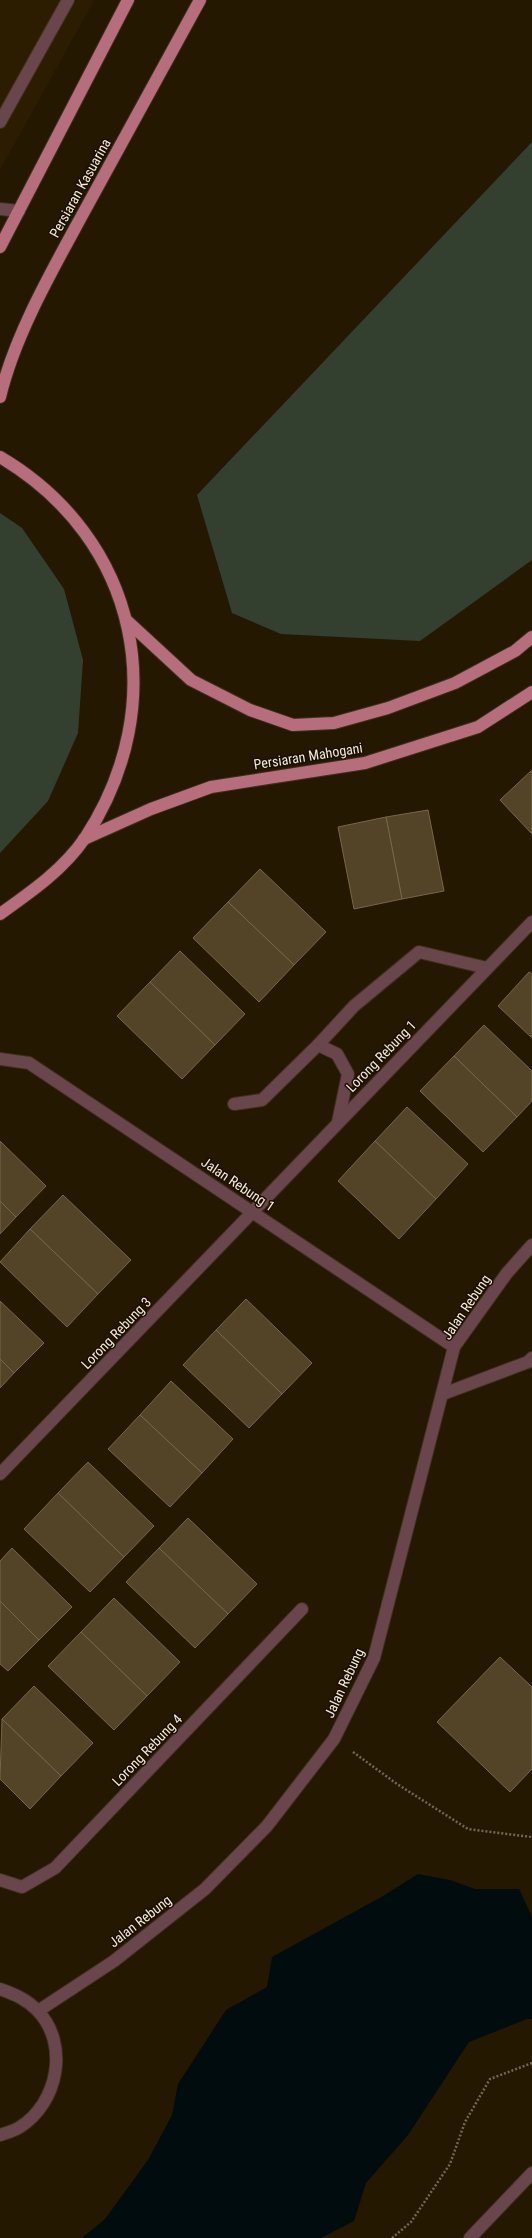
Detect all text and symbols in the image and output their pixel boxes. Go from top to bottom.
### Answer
street label: Persiaran Kasuarina [46,136,114,240]
street label: Persiaran Mahogani [252,739,364,773]
street label: Lorong Rebung 1 [343,1017,419,1095]
street label: Jalan Rebung 1 [198,1154,278,1214]
street label: Jalan Rebung [438,1272,494,1342]
street label: Lorong Rebung 3 [78,1294,154,1372]
street label: Jalan Rebung [321,1646,367,1720]
street label: Lorong Rebung 4 [109,1711,185,1789]
street label: Jalan Rebung [106,1892,174,1950]

